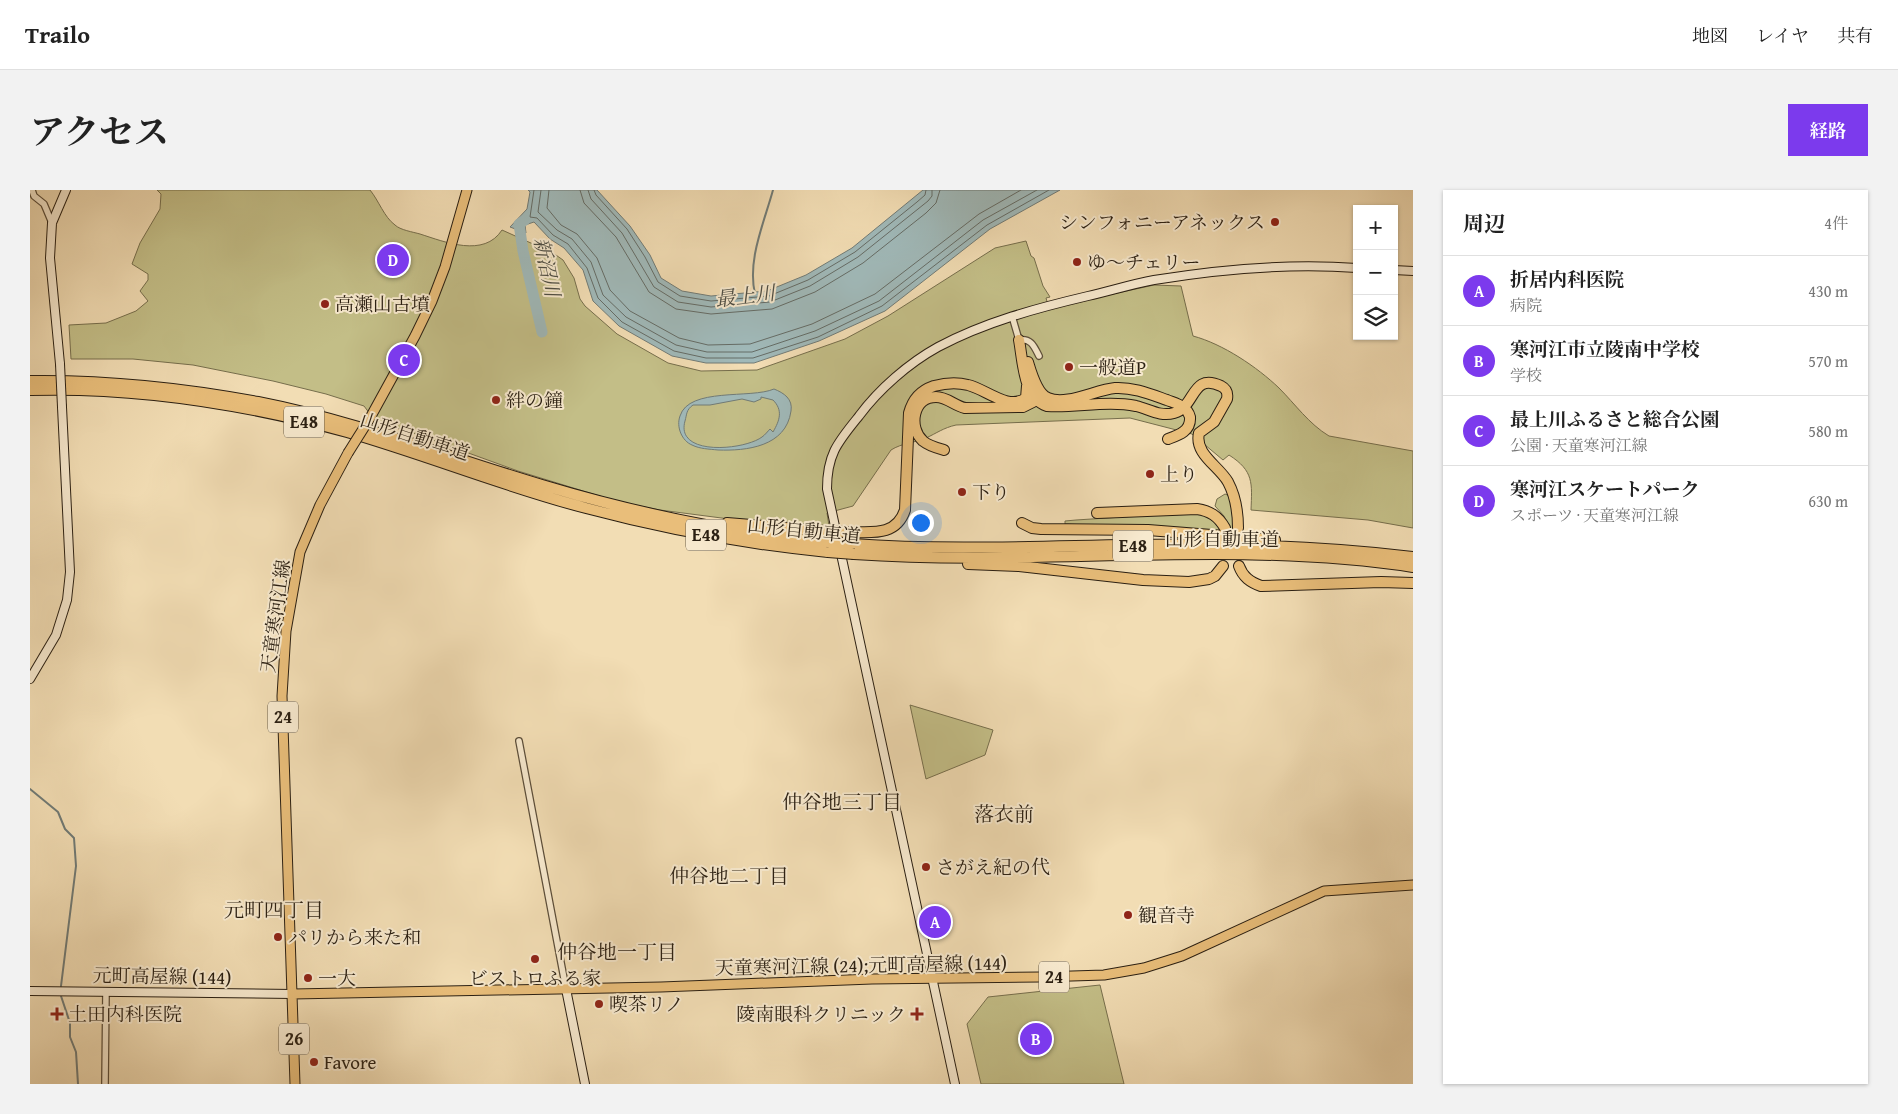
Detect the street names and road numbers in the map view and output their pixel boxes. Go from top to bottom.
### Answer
street label: 山形自動車道 [356,405,474,467]
road number: E48 [284,406,324,438]
street label: 山形自動車道 [746,510,862,550]
road number: E48 [686,520,726,550]
street label: 山形自動車道 [1165,525,1279,553]
road number: E48 [1113,531,1153,562]
street label: 天童寒河江線 [253,558,297,674]
road number: 24 [268,702,298,732]
street label: 天童寒河江線 (24);元町高屋線 (144) [715,948,1007,982]
street label: 元町高屋線 (144) [92,961,232,991]
road number: 24 [1039,962,1069,992]
road number: 26 [279,1024,309,1054]

